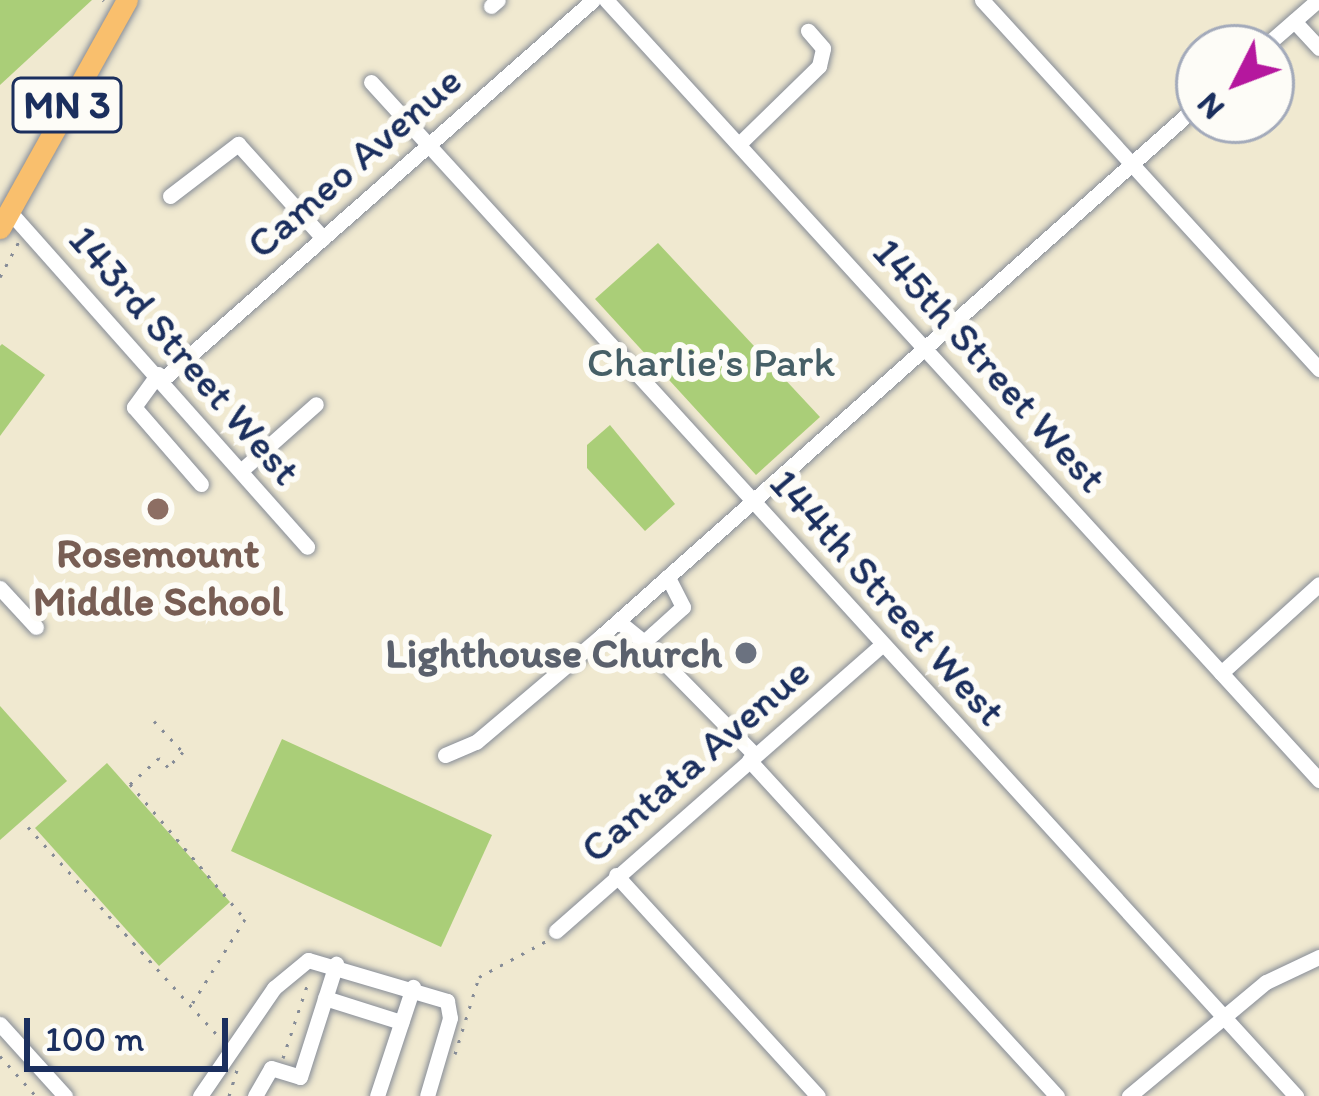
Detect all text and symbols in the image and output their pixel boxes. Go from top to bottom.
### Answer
north arrow [1175,24,1295,144]
street label: Cameo Avenue [237,56,471,268]
road number: MN 3 [10,72,124,138]
text: N [1188,85,1232,128]
street label: 143rd Street West [59,216,311,494]
street label: 145th Street West [863,228,1117,502]
park label: Charlie's Park [587,337,835,387]
street label: 144th Street West [760,459,1016,735]
marker: Rosemount Middle School [145,496,171,522]
place label: Rosemount Middle School [33,528,283,626]
place label: Lighthouse Church [385,628,722,678]
marker: Lighthouse Church [733,640,759,666]
street label: Cantata Avenue [570,647,820,873]
scale bar [30,994,234,1068]
text: 100 m [45,1017,144,1060]

